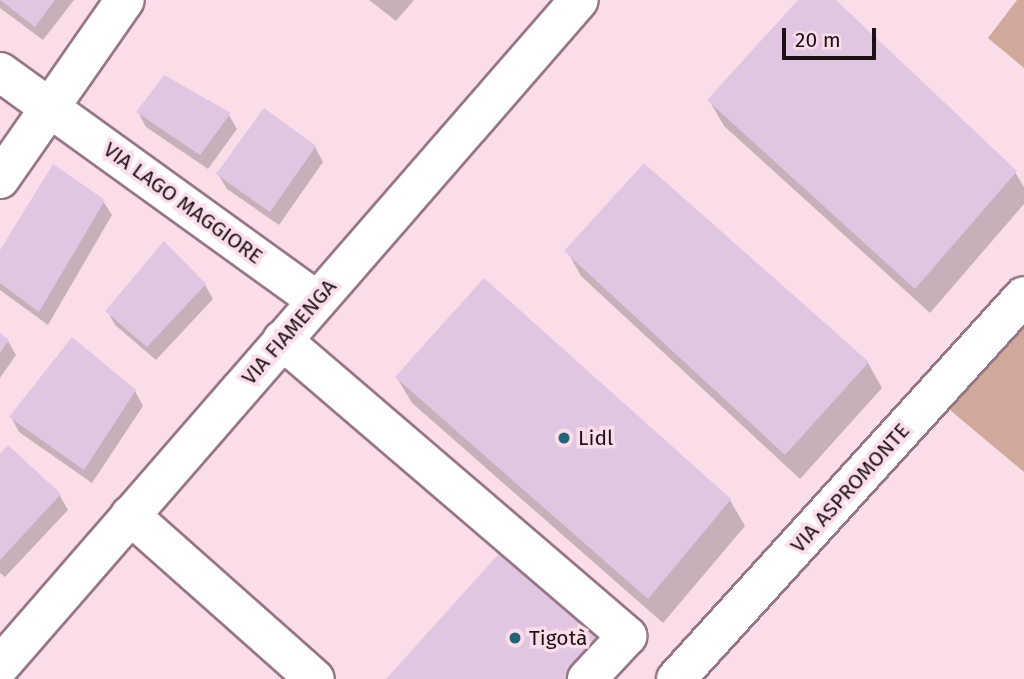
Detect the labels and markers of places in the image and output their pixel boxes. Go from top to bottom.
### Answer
place label: Lidl [578,425,613,451]
marker: Lidl [556,430,572,446]
place label: Tigotà [529,625,587,651]
marker: Tigotà [507,630,523,646]

